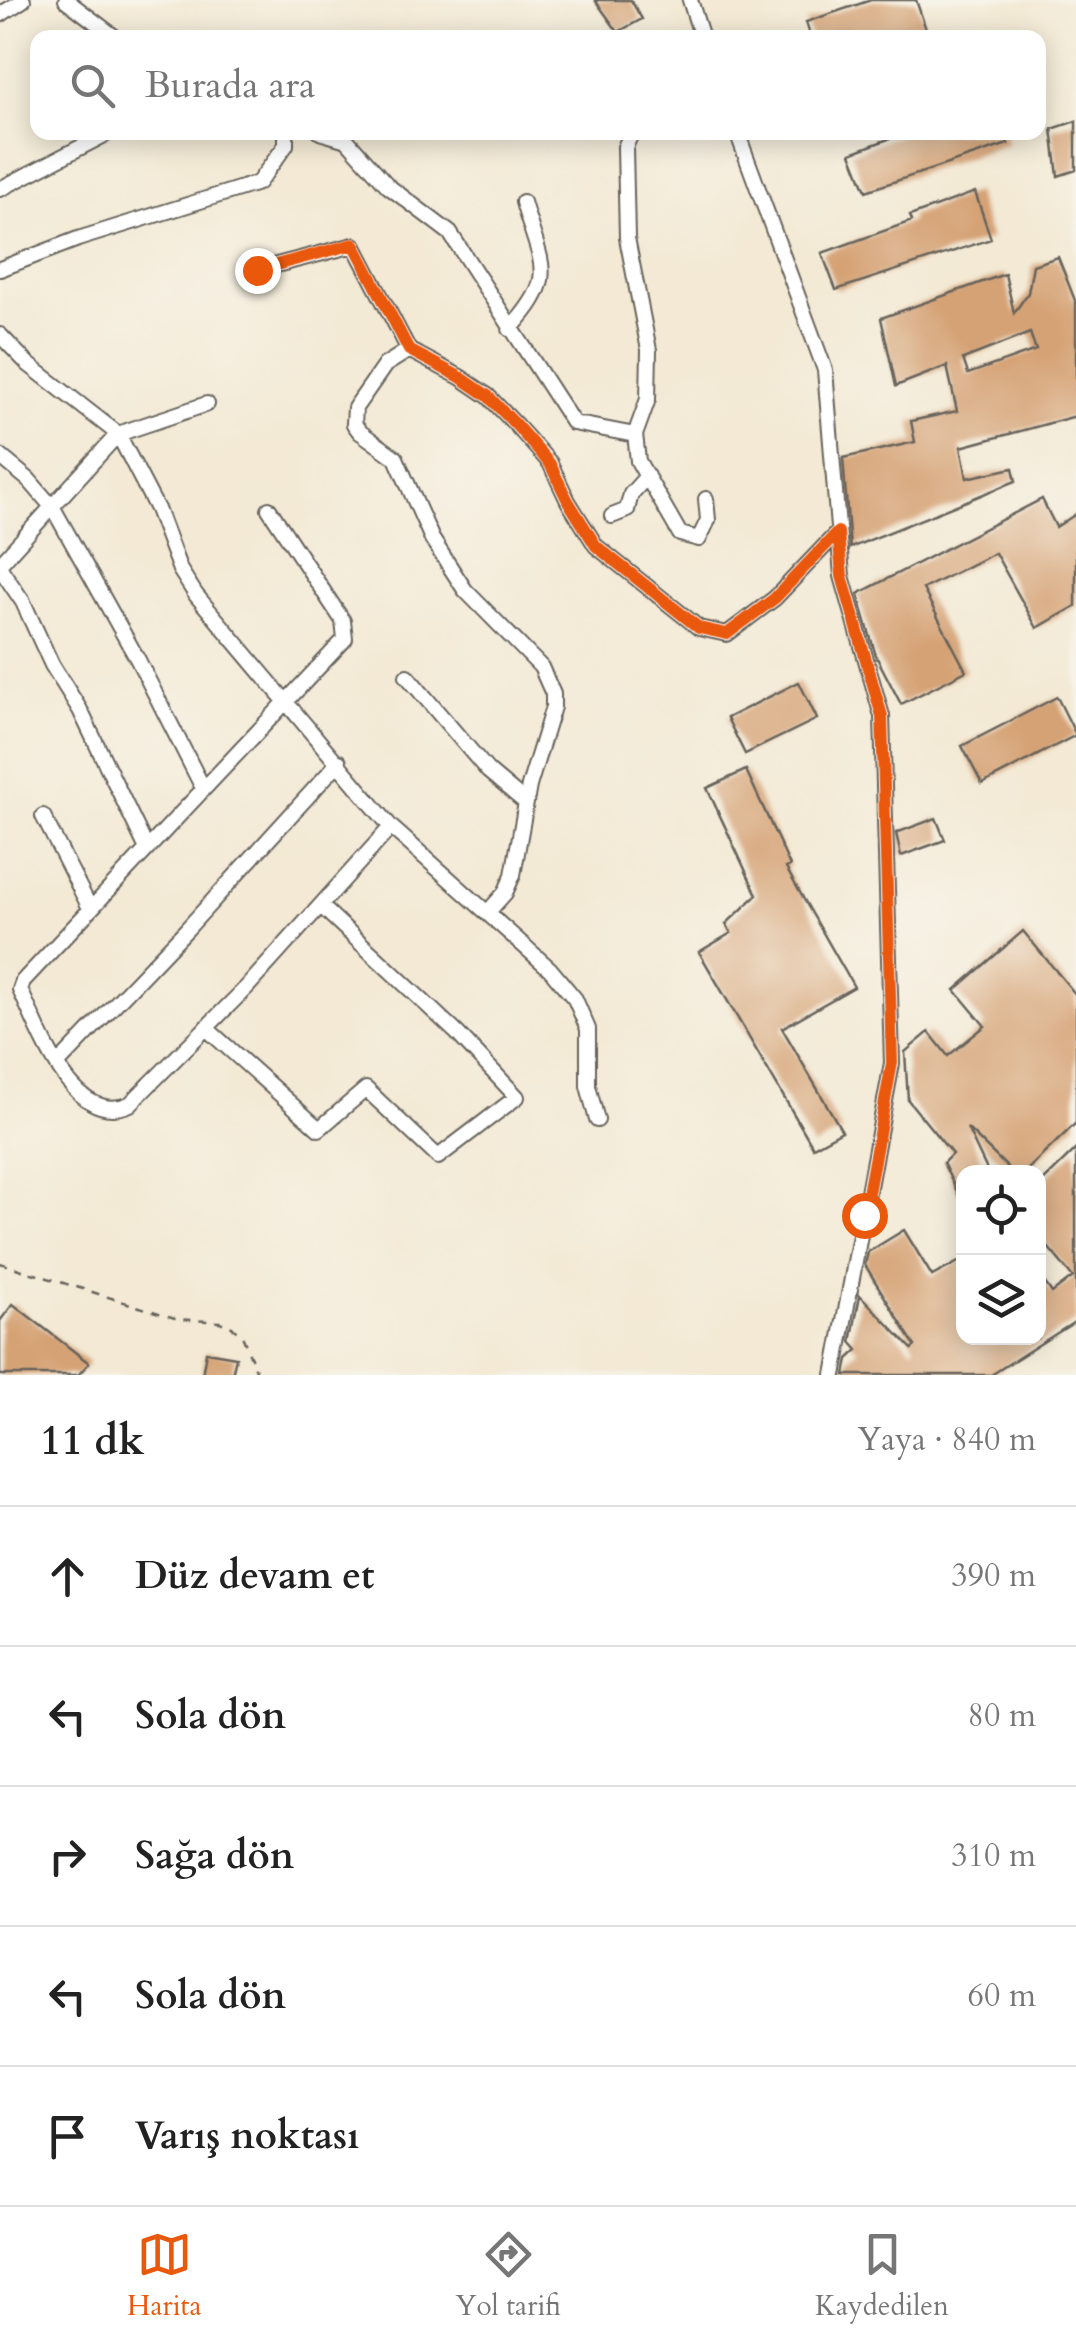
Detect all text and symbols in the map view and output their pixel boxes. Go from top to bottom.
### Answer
search box [30,30,1046,140]
icon: search [65,58,120,113]
text: Burada ara [145,59,316,111]
route end [235,248,281,294]
map controls [956,1165,1046,1345]
button: locate [956,1165,1046,1255]
route start [842,1193,888,1239]
button: layers [956,1255,1046,1345]
text: 11 dk [40,1412,144,1469]
text: Yaya · 840 m [857,1418,1036,1462]
icon: ahead [40,1549,95,1604]
text: Düz devam et [135,1550,375,1602]
text: 390 m [951,1554,1036,1598]
icon: left [40,1689,95,1744]
text: Sola dön [135,1690,286,1742]
text: 80 m [968,1694,1036,1738]
icon: right [40,1829,95,1884]
text: Sağa dön [135,1830,294,1882]
text: 310 m [951,1834,1036,1878]
icon: left [40,1969,95,2024]
text: Sola dön [135,1970,286,2022]
text: 60 m [968,1974,1036,2018]
icon: arrive [40,2109,95,2164]
text: Varış noktası [135,2110,359,2162]
tab: Harita [127,2227,202,2325]
tab: Yol tarifi [456,2227,561,2325]
tab: Kaydedilen [815,2227,949,2325]

